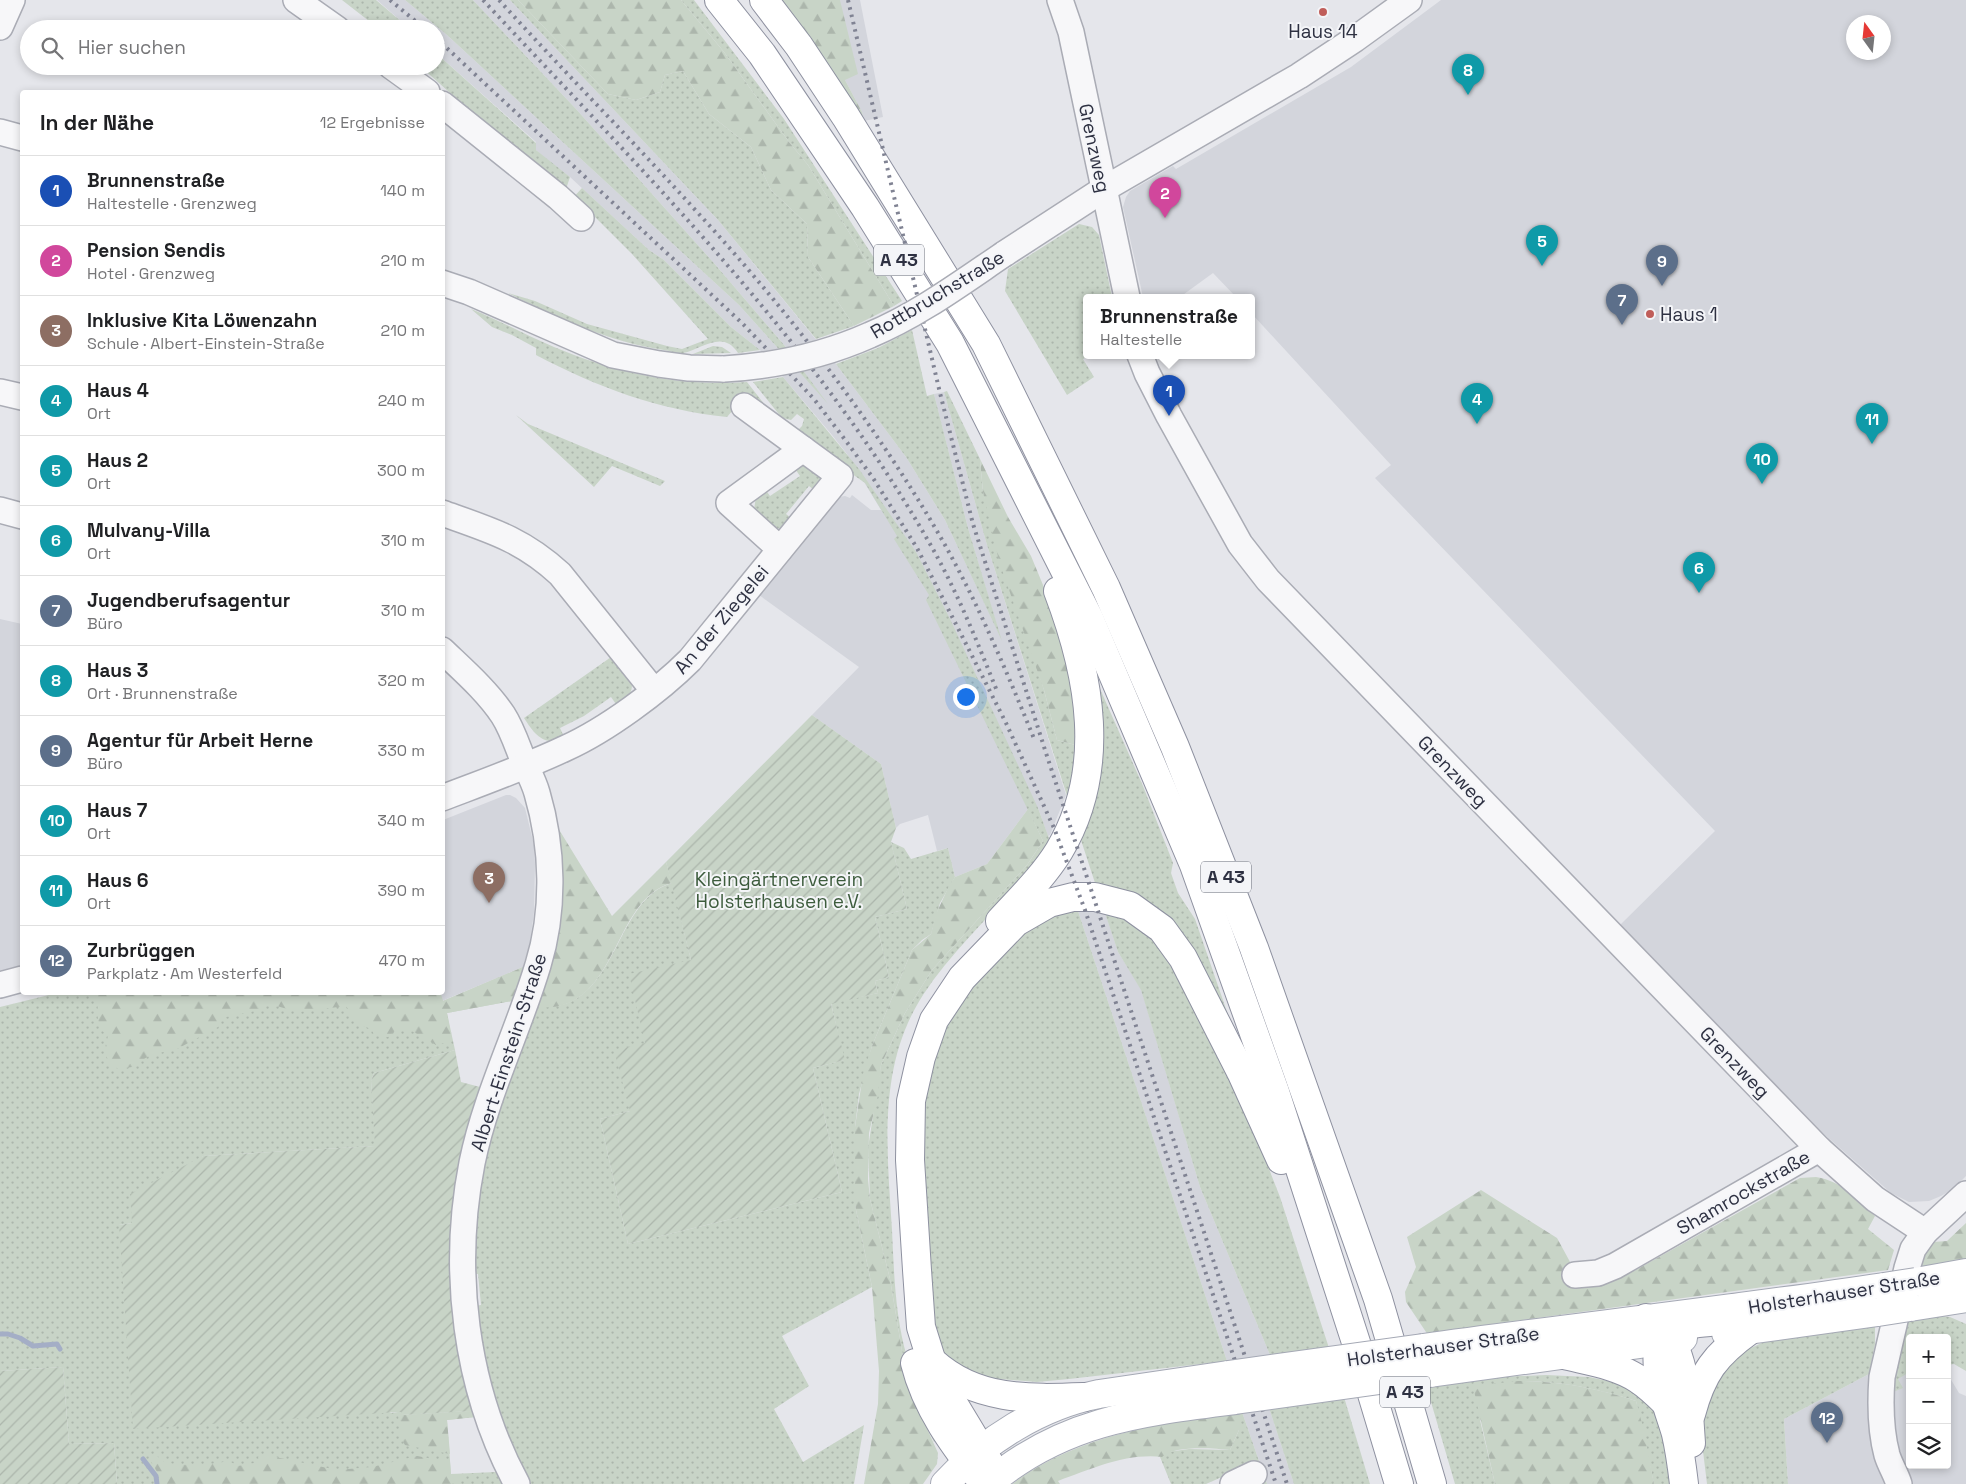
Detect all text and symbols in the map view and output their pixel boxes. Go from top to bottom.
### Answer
marker: Haus 14 [1317,6,1329,18]
north arrow [1846,15,1891,60]
place label: Haus 14 [1288,19,1358,44]
search box [20,20,445,75]
icon: search [38,34,66,62]
text: Hier suchen [78,35,186,60]
pin: 8 [1452,54,1484,95]
street label: Grenzweg [1073,101,1116,195]
text: In der Nähe [40,109,154,136]
text: 12 Ergebnisse [320,112,425,133]
text: Brunnenstraße [87,168,225,193]
pin: 2 [1149,177,1181,218]
text: 1 [52,180,60,201]
text: 140 m [380,180,425,201]
text: Haltestelle · Grenzweg [87,193,257,214]
pin: 5 [1526,225,1558,266]
text: Pension Sendis [87,238,225,263]
road number: A 43 [874,244,924,276]
street label: Rottbruchstraße [866,245,1009,344]
pin: 9 [1646,245,1678,286]
text: 2 [51,250,61,271]
text: 210 m [381,250,425,271]
text: Hotel · Grenzweg [87,263,215,284]
pin: 7 [1606,284,1638,325]
popup [1083,294,1255,359]
place label: Haus 1 [1660,302,1718,327]
text: Brunnenstraße [1100,304,1238,329]
text: Inklusive Kita Löwenzahn [87,308,317,333]
marker: Haus 1 [1644,308,1656,320]
text: 3 [51,320,61,341]
text: 210 m [381,320,425,341]
text: Haltestelle [1100,329,1182,350]
text: Schule · Albert-Einstein-Straße [87,333,325,354]
pin: 1 [1153,375,1185,416]
text: Haus 4 [87,378,149,403]
pin: 4 [1461,383,1493,424]
text: 4 [51,390,61,411]
text: 240 m [378,390,425,411]
text: Ort [87,403,111,424]
pin: 11 [1856,403,1888,444]
pin: 10 [1746,443,1778,484]
text: Haus 2 [87,448,148,473]
text: 5 [51,460,61,481]
text: 300 m [377,460,425,481]
text: Ort [87,473,111,494]
text: Mulvany-Villa [87,518,210,543]
text: 6 [51,530,61,551]
text: 310 m [381,530,425,551]
text: Ort [87,543,111,564]
pin: 6 [1683,552,1715,593]
street label: An der Ziegelei [668,560,774,679]
text: Jugendberufsagentur [87,588,290,613]
text: 7 [52,600,60,621]
text: 310 m [381,600,425,621]
text: Büro [87,613,123,634]
text: Haus 3 [87,658,148,683]
text: 8 [51,670,61,691]
text: 320 m [378,670,425,691]
text: Ort · Brunnenstraße [87,683,238,704]
your location [953,684,979,710]
text: Agentur für Arbeit Herne [87,728,313,753]
street label: Grenzweg [1412,730,1493,813]
text: 9 [51,740,61,761]
text: 330 m [378,740,425,761]
text: Büro [87,753,123,774]
text: Haus 7 [87,798,147,823]
text: 10 [47,810,65,831]
text: 340 m [377,810,425,831]
text: Ort [87,823,111,844]
pin: 3 [473,862,505,903]
road number: A 43 [1201,862,1251,892]
park label: Kleingärtnerverein Holsterhausen e.V. [695,867,863,914]
text: Haus 6 [87,868,148,893]
text: 11 [49,880,63,901]
text: 390 m [377,880,425,901]
text: Ort [87,893,111,914]
text: Zurbrüggen [87,938,195,963]
text: 12 [48,950,64,971]
text: 470 m [378,950,425,971]
street label: Albert-Einstein-Straße [465,950,552,1154]
text: Parkplatz · Am Westerfeld [87,963,282,984]
street label: Grenzweg [1694,1021,1775,1104]
street label: Shamrockstraße [1672,1144,1814,1241]
street label: Holsterhauser Straße [1746,1265,1942,1320]
street label: Holsterhauser Straße [1345,1321,1541,1372]
map controls [1906,1334,1951,1469]
button: + [1906,1334,1951,1379]
road number: A 43 [1380,1376,1430,1408]
button: − [1906,1379,1951,1424]
pin: 12 [1811,1402,1843,1443]
button: layers [1906,1424,1951,1469]

